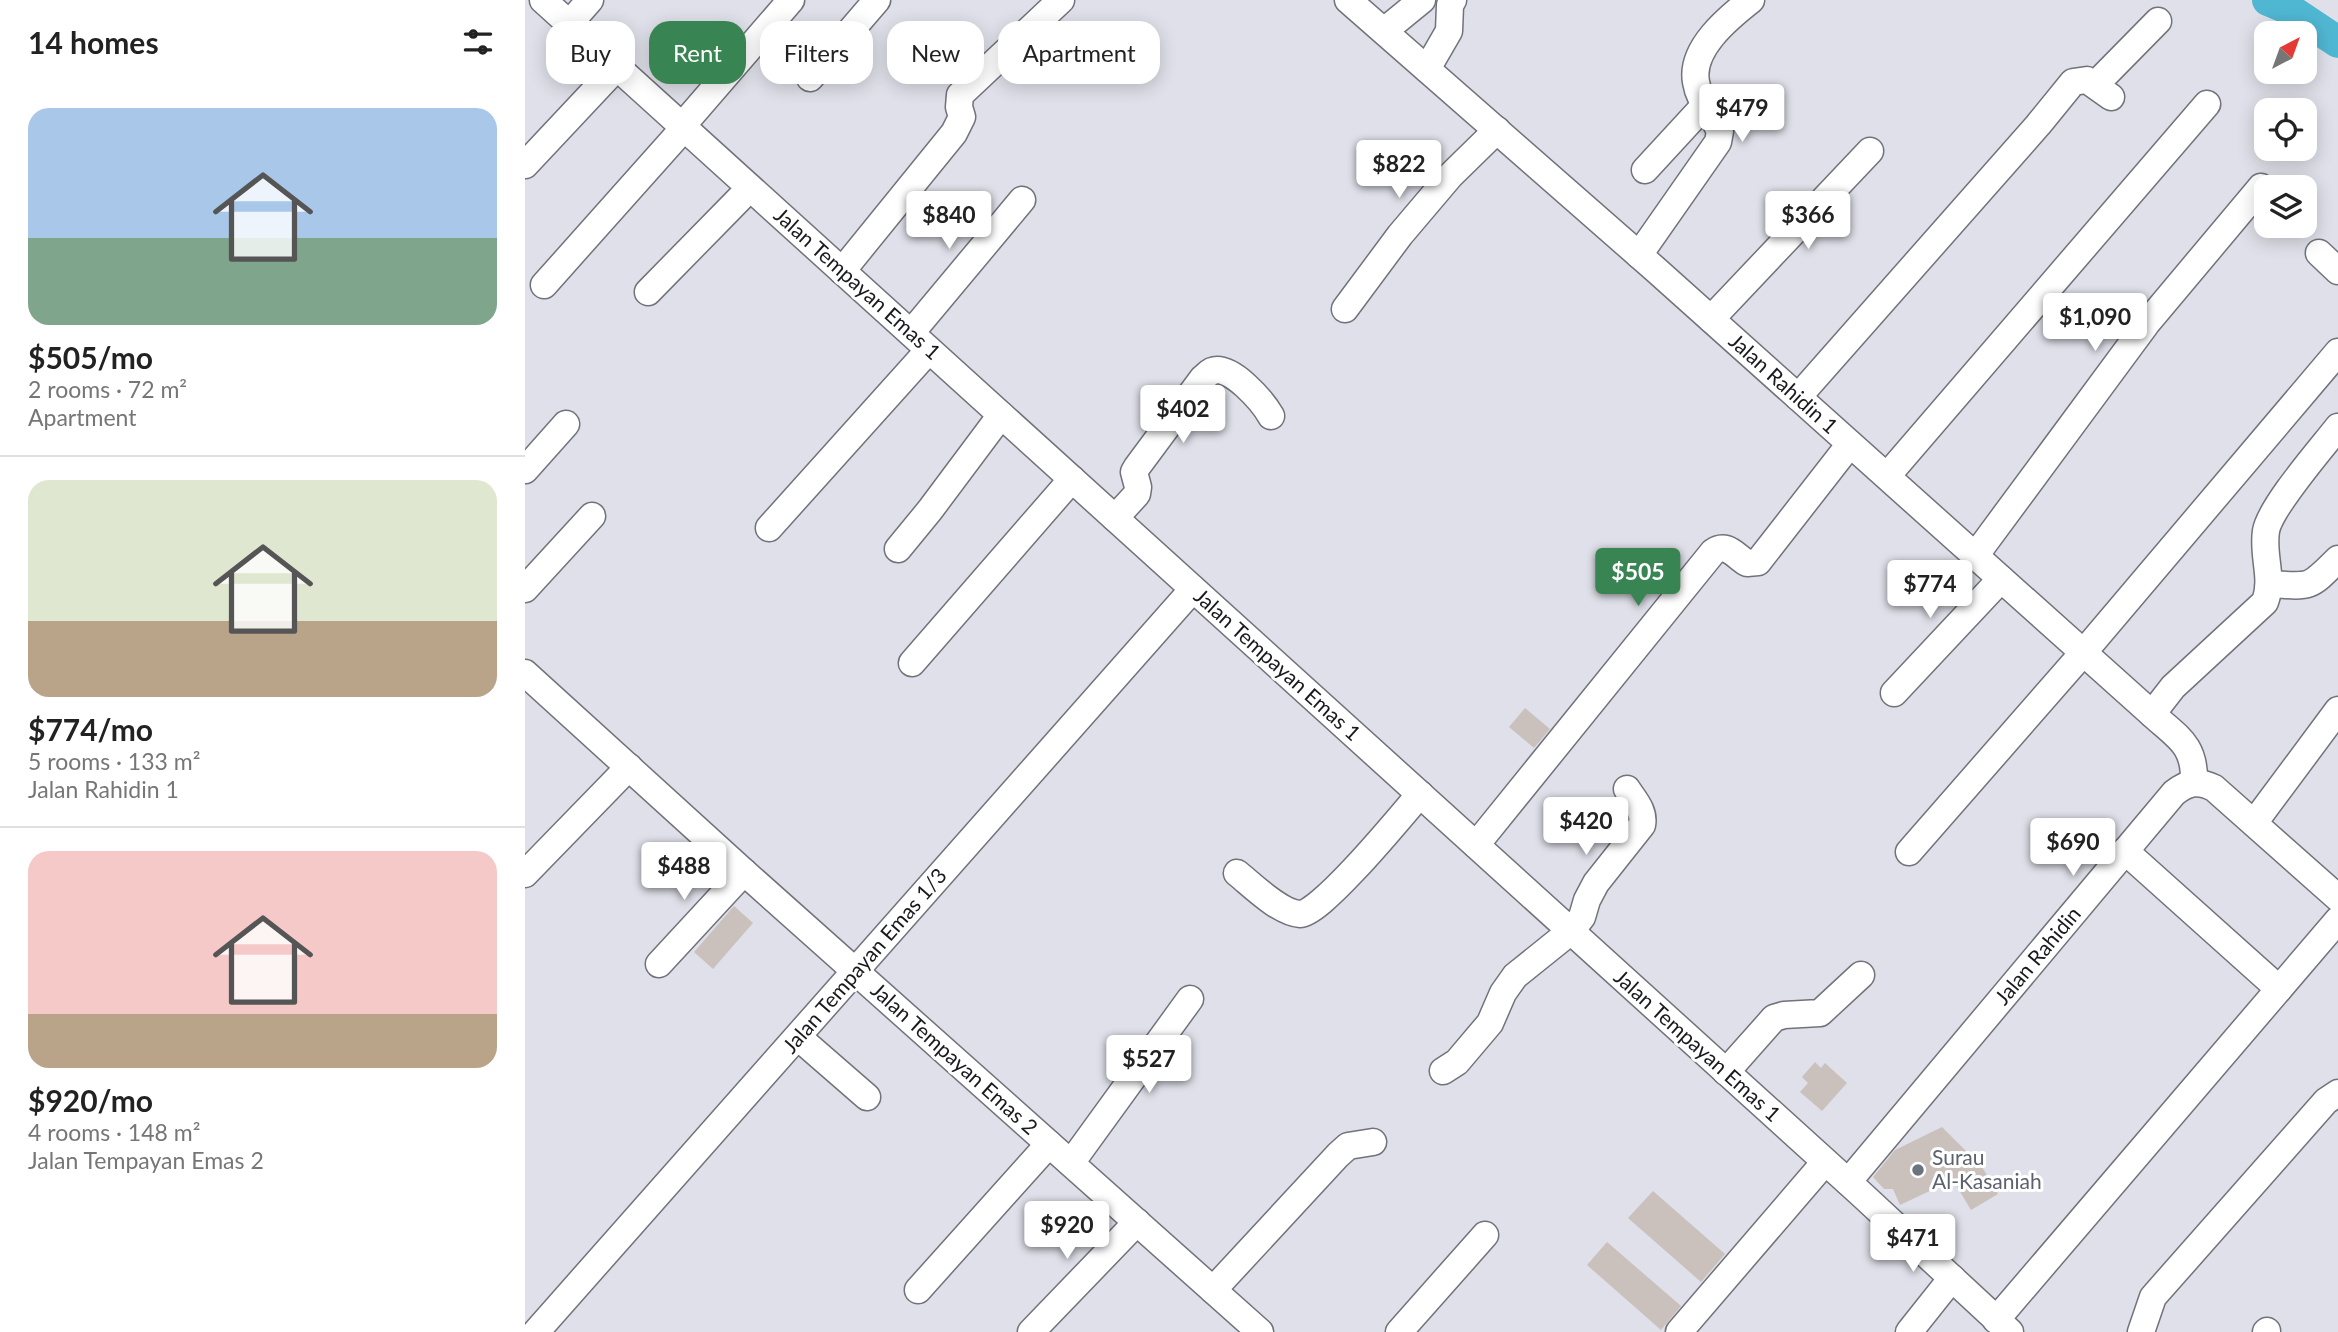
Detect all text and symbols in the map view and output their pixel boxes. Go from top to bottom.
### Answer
chip: Buy [546,21,635,84]
chip: Rent [649,21,746,84]
chip: Filters [760,21,873,84]
chip: New [887,21,984,84]
chip: Apartment [998,21,1160,84]
north arrow [2254,21,2317,84]
map controls [2254,21,2317,238]
icon: filters [459,23,497,61]
text: 14 homes [28,24,159,60]
pin: $479 [1701,85,1783,144]
text: $479 [1715,93,1769,121]
button: locate [2254,98,2317,161]
pin: $822 [1358,140,1440,200]
text: $822 [1372,149,1426,177]
icon: home [200,154,326,280]
button: layers [2254,175,2317,238]
pin: $840 [908,191,990,251]
pin: $366 [1767,191,1849,251]
text: $840 [922,200,976,228]
text: $366 [1781,200,1835,228]
street label: Jalan Tempayan Emas 1 [770,202,946,364]
pin: $1,090 [2038,294,2152,353]
text: $1,090 [2059,302,2131,330]
street label: Jalan Rahidin 1 [1724,328,1844,438]
text: $505/mo [28,339,153,375]
text: 2 rooms · 72 m² [28,375,187,403]
pin: $402 [1142,386,1224,445]
text: $402 [1156,394,1210,422]
text: Apartment [28,403,136,431]
icon: home [200,526,326,652]
pin: $505 [1597,548,1679,608]
text: $505 [1611,557,1665,585]
pin: $774 [1889,560,1971,620]
text: $774 [1903,569,1957,597]
street label: Jalan Tempayan Emas 1 [1190,583,1366,745]
text: $774/mo [28,711,153,747]
text: 5 rooms · 133 m² [28,747,200,775]
text: Jalan Rahidin 1 [28,775,179,803]
pin: $420 [1545,798,1627,857]
text: $420 [1559,806,1613,834]
pin: $690 [2032,818,2114,878]
text: $690 [2046,827,2100,855]
pin: $488 [643,842,725,902]
text: $488 [657,851,711,879]
street label: Jalan Tempayan Emas 1/3 [777,862,951,1058]
icon: home [200,897,326,1023]
street label: Jalan Rahidin [1989,901,2085,1009]
street label: Jalan Tempayan Emas 1 [1610,964,1786,1126]
street label: Jalan Tempayan Emas 2 [867,977,1043,1139]
pin: $527 [1108,1036,1190,1095]
text: $527 [1122,1044,1176,1072]
text: $920/mo [28,1082,153,1118]
text: 4 rooms · 148 m² [28,1118,200,1146]
place label: Surau Al-Kasaniah [1932,1144,2042,1193]
text: Jalan Tempayan Emas 2 [28,1146,264,1174]
marker: Surau Al-Kasaniah [1910,1162,1926,1178]
pin: $920 [1026,1202,1108,1261]
text: $920 [1040,1210,1094,1238]
pin: $471 [1872,1214,1954,1274]
text: $471 [1886,1223,1940,1251]

